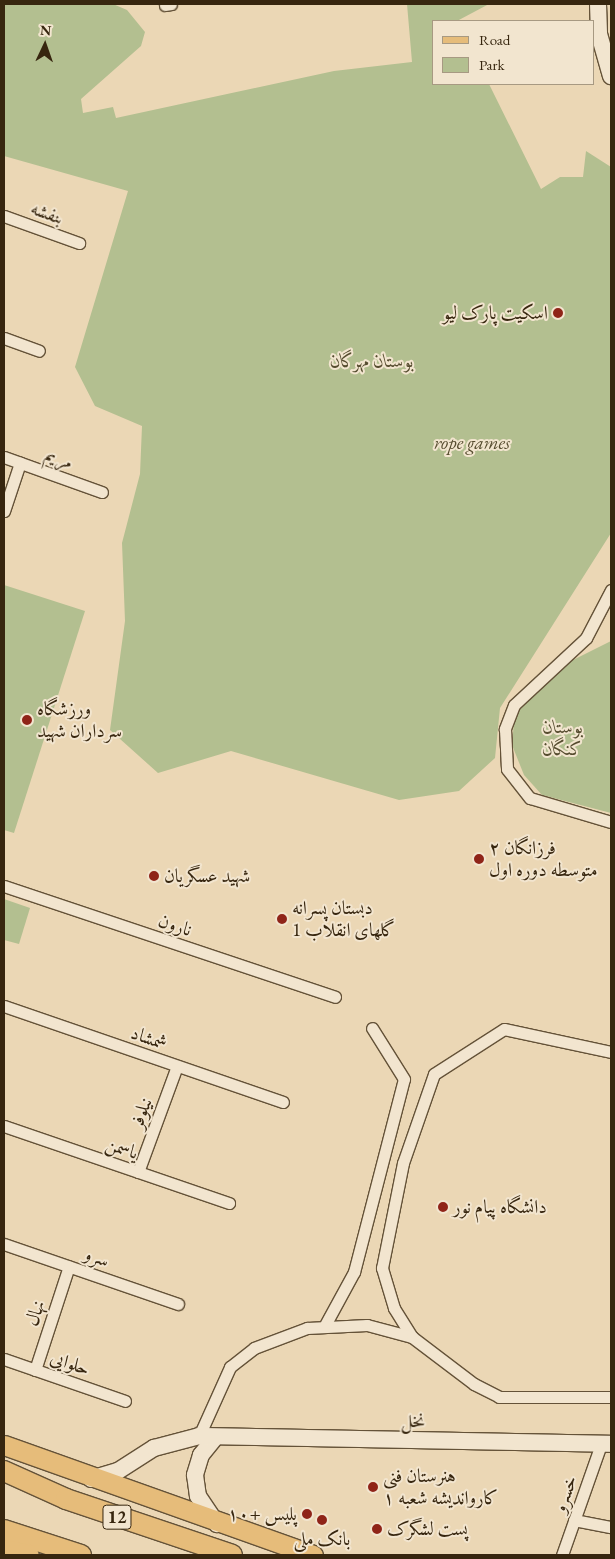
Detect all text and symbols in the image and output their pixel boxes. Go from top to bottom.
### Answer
north arrow [20,20,70,70]
legend [432,20,595,85]
text: N [40,21,52,39]
text: Road [479,30,510,49]
text: Park [479,55,505,74]
street label: بنفشه [28,197,66,229]
place label: اسکیت پارک لیو [443,302,548,324]
marker: اسکیت پارک لیو [552,307,564,319]
park label: بوستان مهرگان [330,350,414,372]
park label: rope games [434,432,510,454]
street label: مریم [42,442,76,474]
place label: ورزشگاه سرداران شهید [37,698,122,742]
marker: ورزشگاه سرداران شهید [21,714,33,726]
park label: بوستان کنگان [542,716,584,760]
place label: فرزانگان ۲ متوسطه دوره اول [489,837,598,881]
marker: فرزانگان ۲ متوسطه دوره اول [473,853,485,865]
place label: شهید عسگریان [164,865,250,887]
marker: شهید عسگریان [148,870,160,882]
place label: دبستان پسرانه گلهای انقلاب 1 [292,897,395,941]
street label: نارون [155,909,195,941]
marker: دبستان پسرانه گلهای انقلاب 1 [276,913,288,925]
street label: شمشاد [128,1021,170,1055]
street label: نیلوفر [125,1094,157,1132]
street label: یاسمن [103,1132,141,1164]
place label: دانشگاه پیام نور [453,1196,547,1218]
marker: دانشگاه پیام نور [437,1201,449,1213]
street label: سرو [82,1242,112,1272]
street label: نهال [20,1297,50,1329]
street label: حلوایی [47,1346,93,1380]
street label: نخل [401,1409,425,1433]
place label: هنرستان فنی کارواندیشه شعبه ۱ [383,1465,498,1509]
street label: خسرو [548,1472,582,1516]
marker: هنرستان فنی کارواندیشه شعبه ۱ [367,1481,379,1493]
road number: 12 [102,1501,132,1532]
place label: پلیس +۱۰ [227,1503,297,1525]
marker: پلیس +۱۰ [301,1508,313,1520]
marker: بانک ملی [316,1514,328,1526]
place label: پست لشگرک [387,1518,468,1540]
marker: پست لشگرک [371,1523,383,1535]
place label: بانک ملی [294,1528,350,1550]

